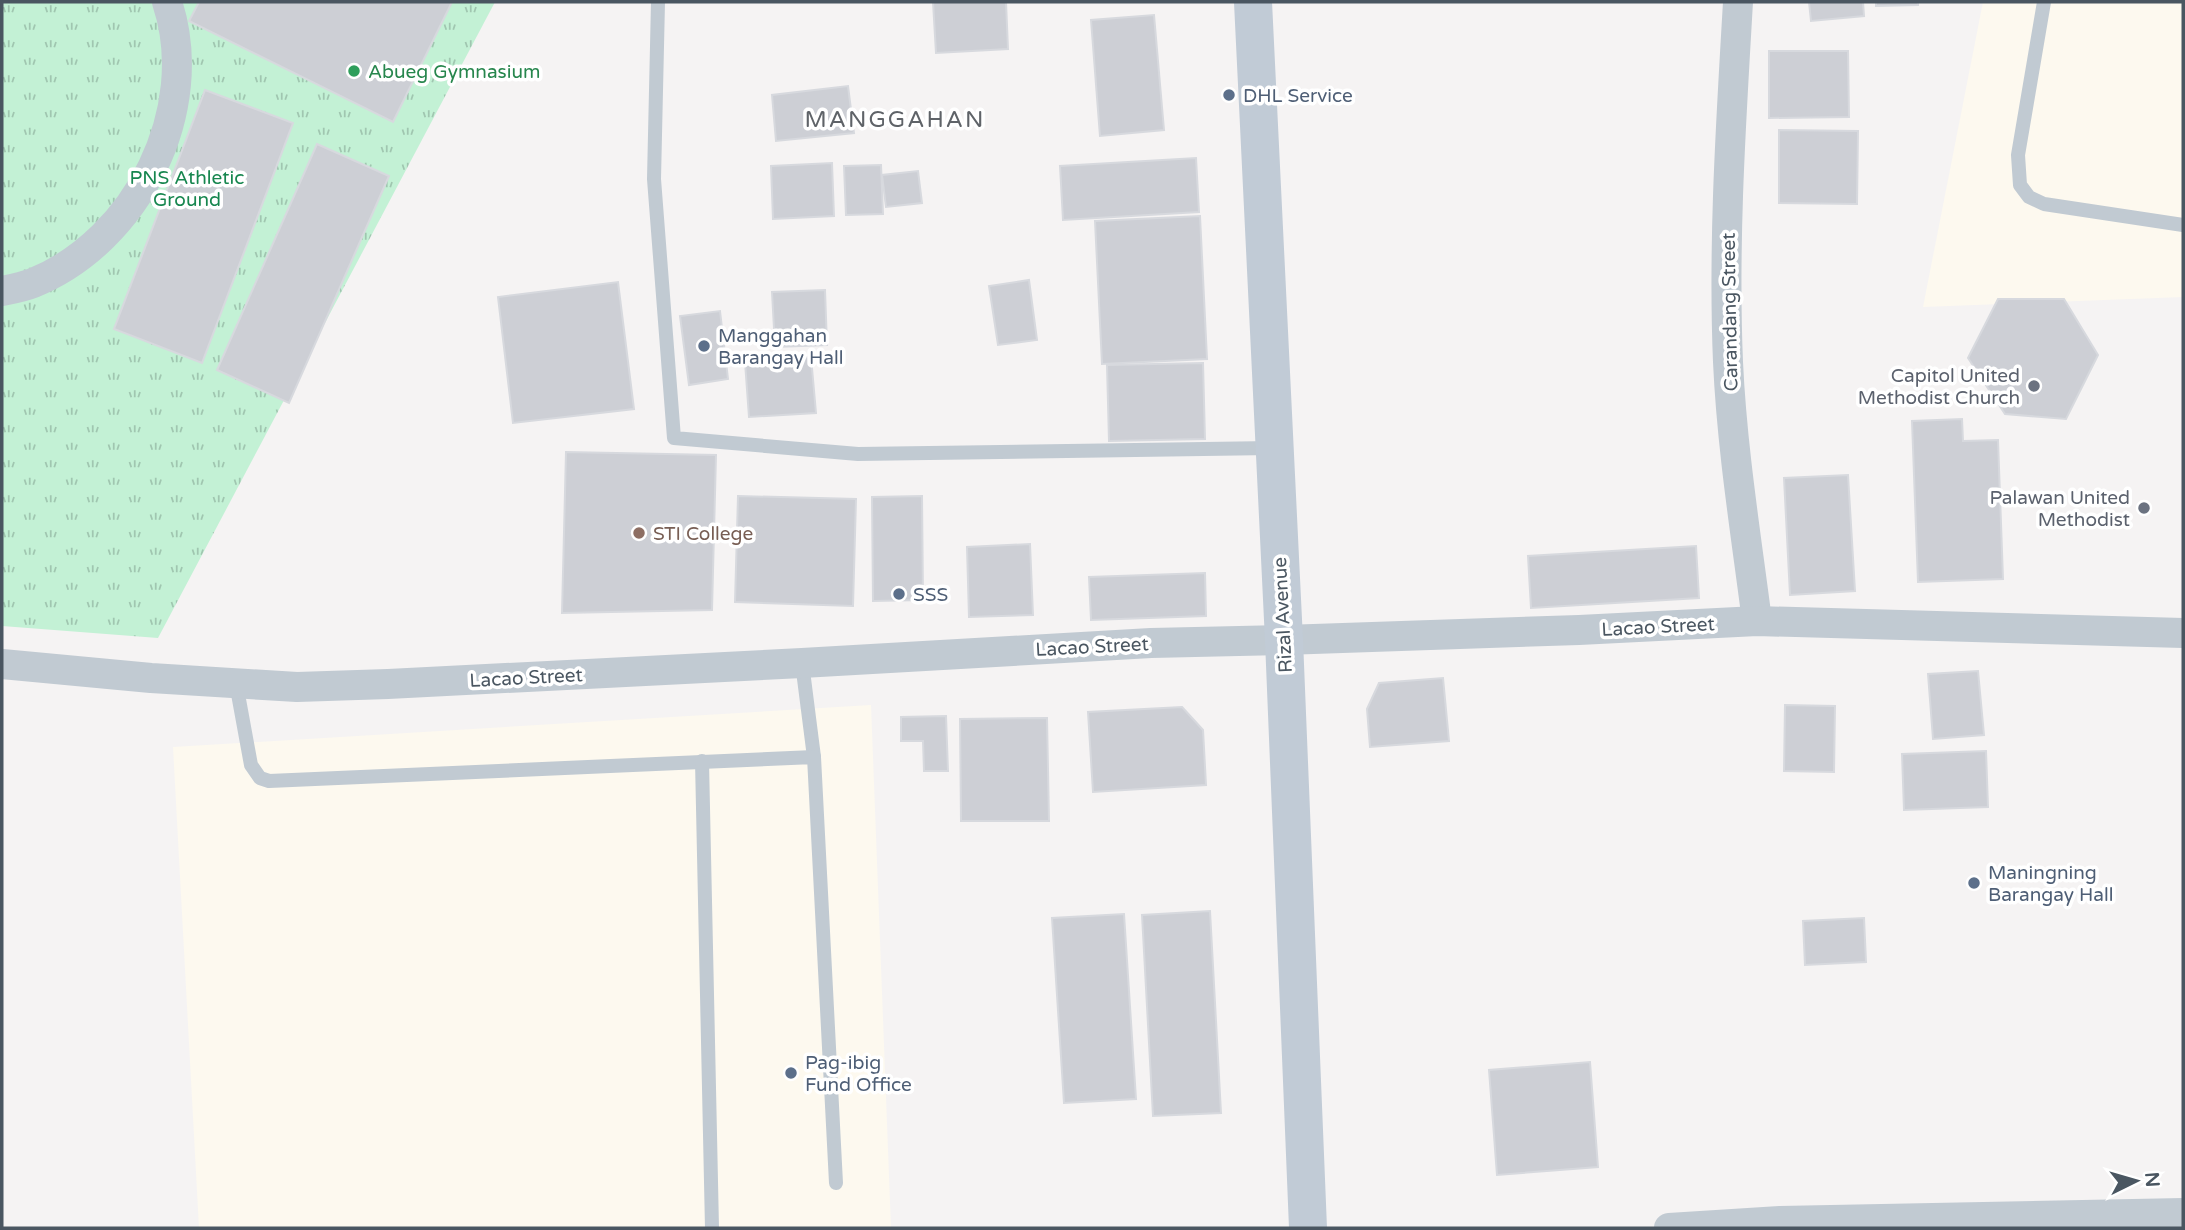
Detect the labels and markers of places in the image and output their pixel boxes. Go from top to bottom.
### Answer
place label: Abueg Gymnasium [368,61,540,83]
marker: Abueg Gymnasium [346,63,362,79]
place label: DHL Service [1243,85,1353,107]
marker: DHL Service [1221,87,1237,103]
place label: Manggahan Barangay Hall [718,325,844,369]
marker: Manggahan Barangay Hall [696,338,712,354]
place label: Capitol United Methodist Church [1858,365,2020,409]
marker: Capitol United Methodist Church [2026,378,2042,394]
place label: Palawan United Methodist [1989,487,2130,531]
marker: Palawan United Methodist [2136,500,2152,516]
place label: STI College [653,523,753,545]
marker: STI College [631,525,647,541]
place label: SSS [913,584,948,606]
marker: SSS [891,586,907,602]
place label: Maningning Barangay Hall [1988,862,2114,906]
marker: Maningning Barangay Hall [1966,875,1982,891]
place label: Pag-ibig Fund Office [805,1052,912,1096]
marker: Pag-ibig Fund Office [783,1065,799,1081]

